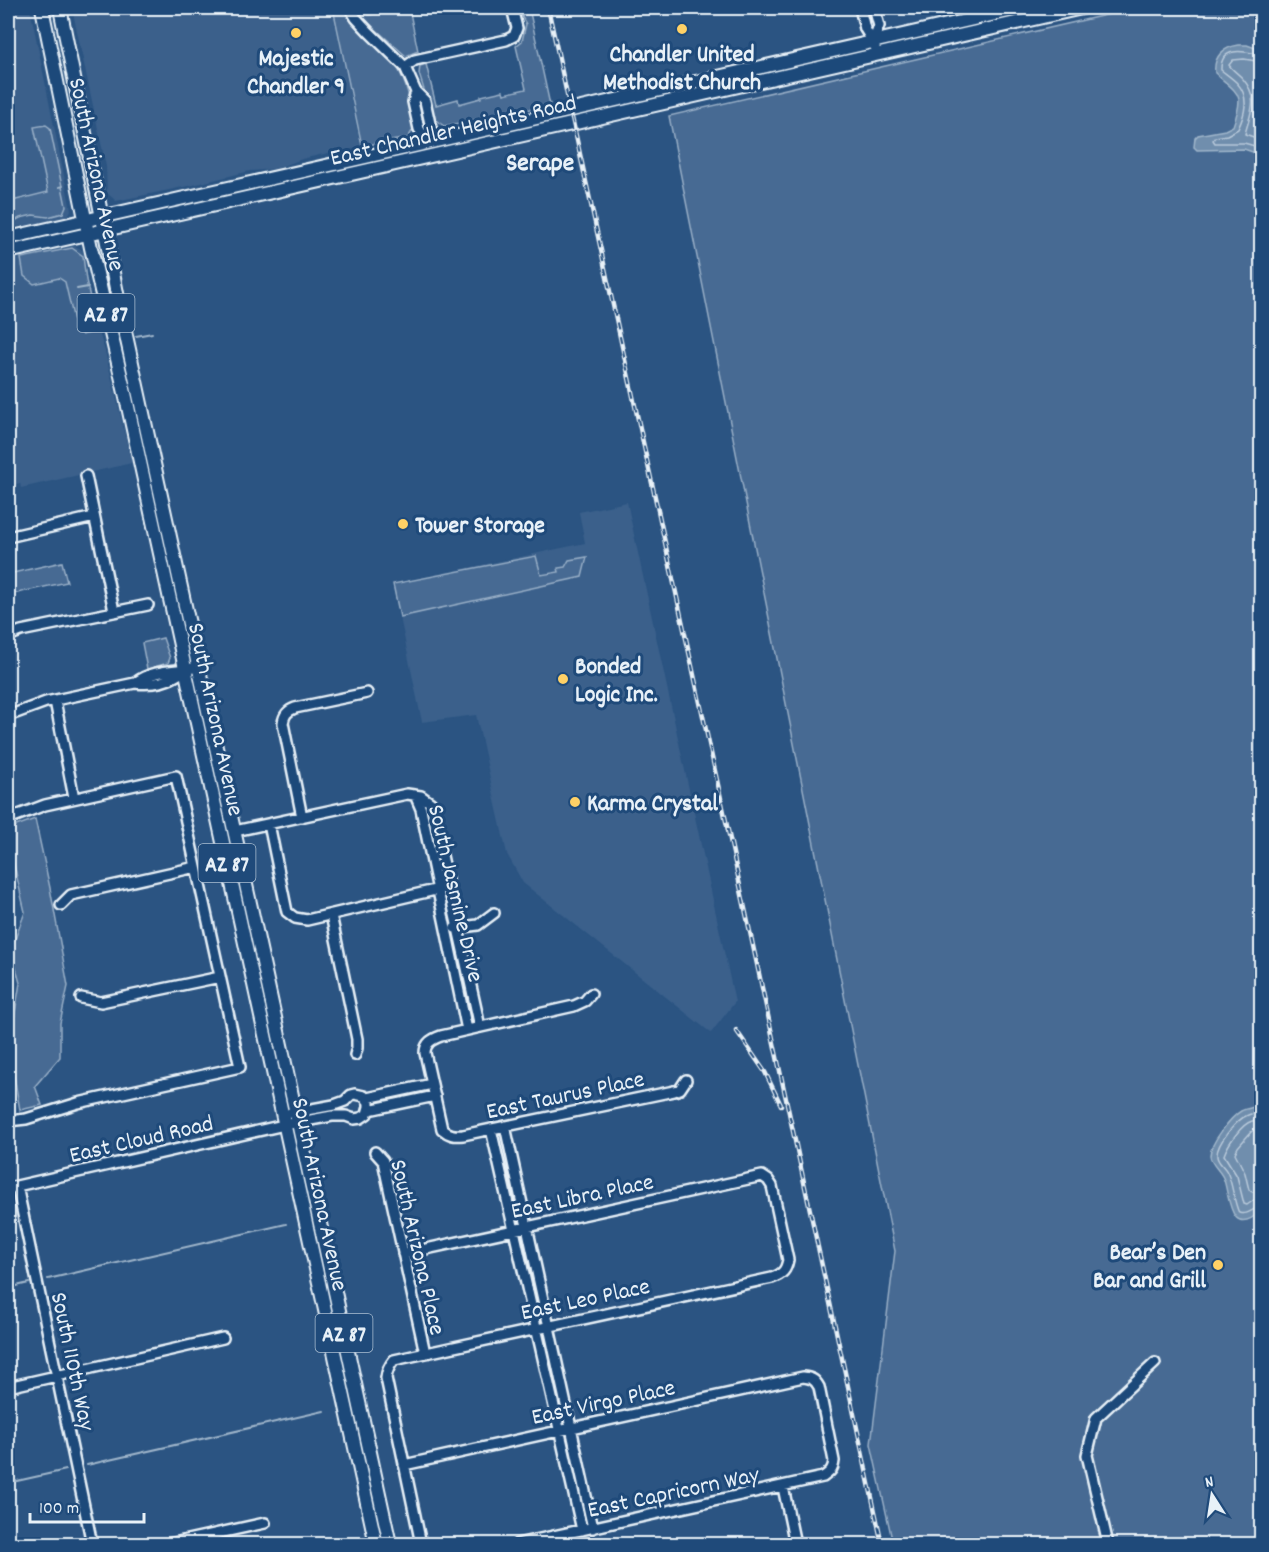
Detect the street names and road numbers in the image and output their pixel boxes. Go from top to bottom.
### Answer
street label: South Arizona Avenue [58,75,132,274]
street label: East Chandler Heights Road [327,87,580,177]
road number: AZ 87 [78,294,134,332]
street label: South Arizona Avenue [177,620,251,819]
street label: South Jasmine Drive [417,802,491,986]
road number: AZ 87 [198,844,256,882]
street label: East Taurus Place [483,1064,648,1130]
street label: South Arizona Avenue [281,1095,355,1294]
street label: East Cloud Road [66,1108,217,1174]
street label: South Arizona Place [379,1157,453,1339]
street label: East Libra Place [508,1166,657,1230]
street label: East Leo Place [518,1271,653,1331]
street label: South 110th Way [40,1289,103,1435]
road number: AZ 87 [316,1314,372,1352]
street label: East Virgo Place [529,1372,679,1436]
street label: East Capricorn Way [585,1459,764,1529]

